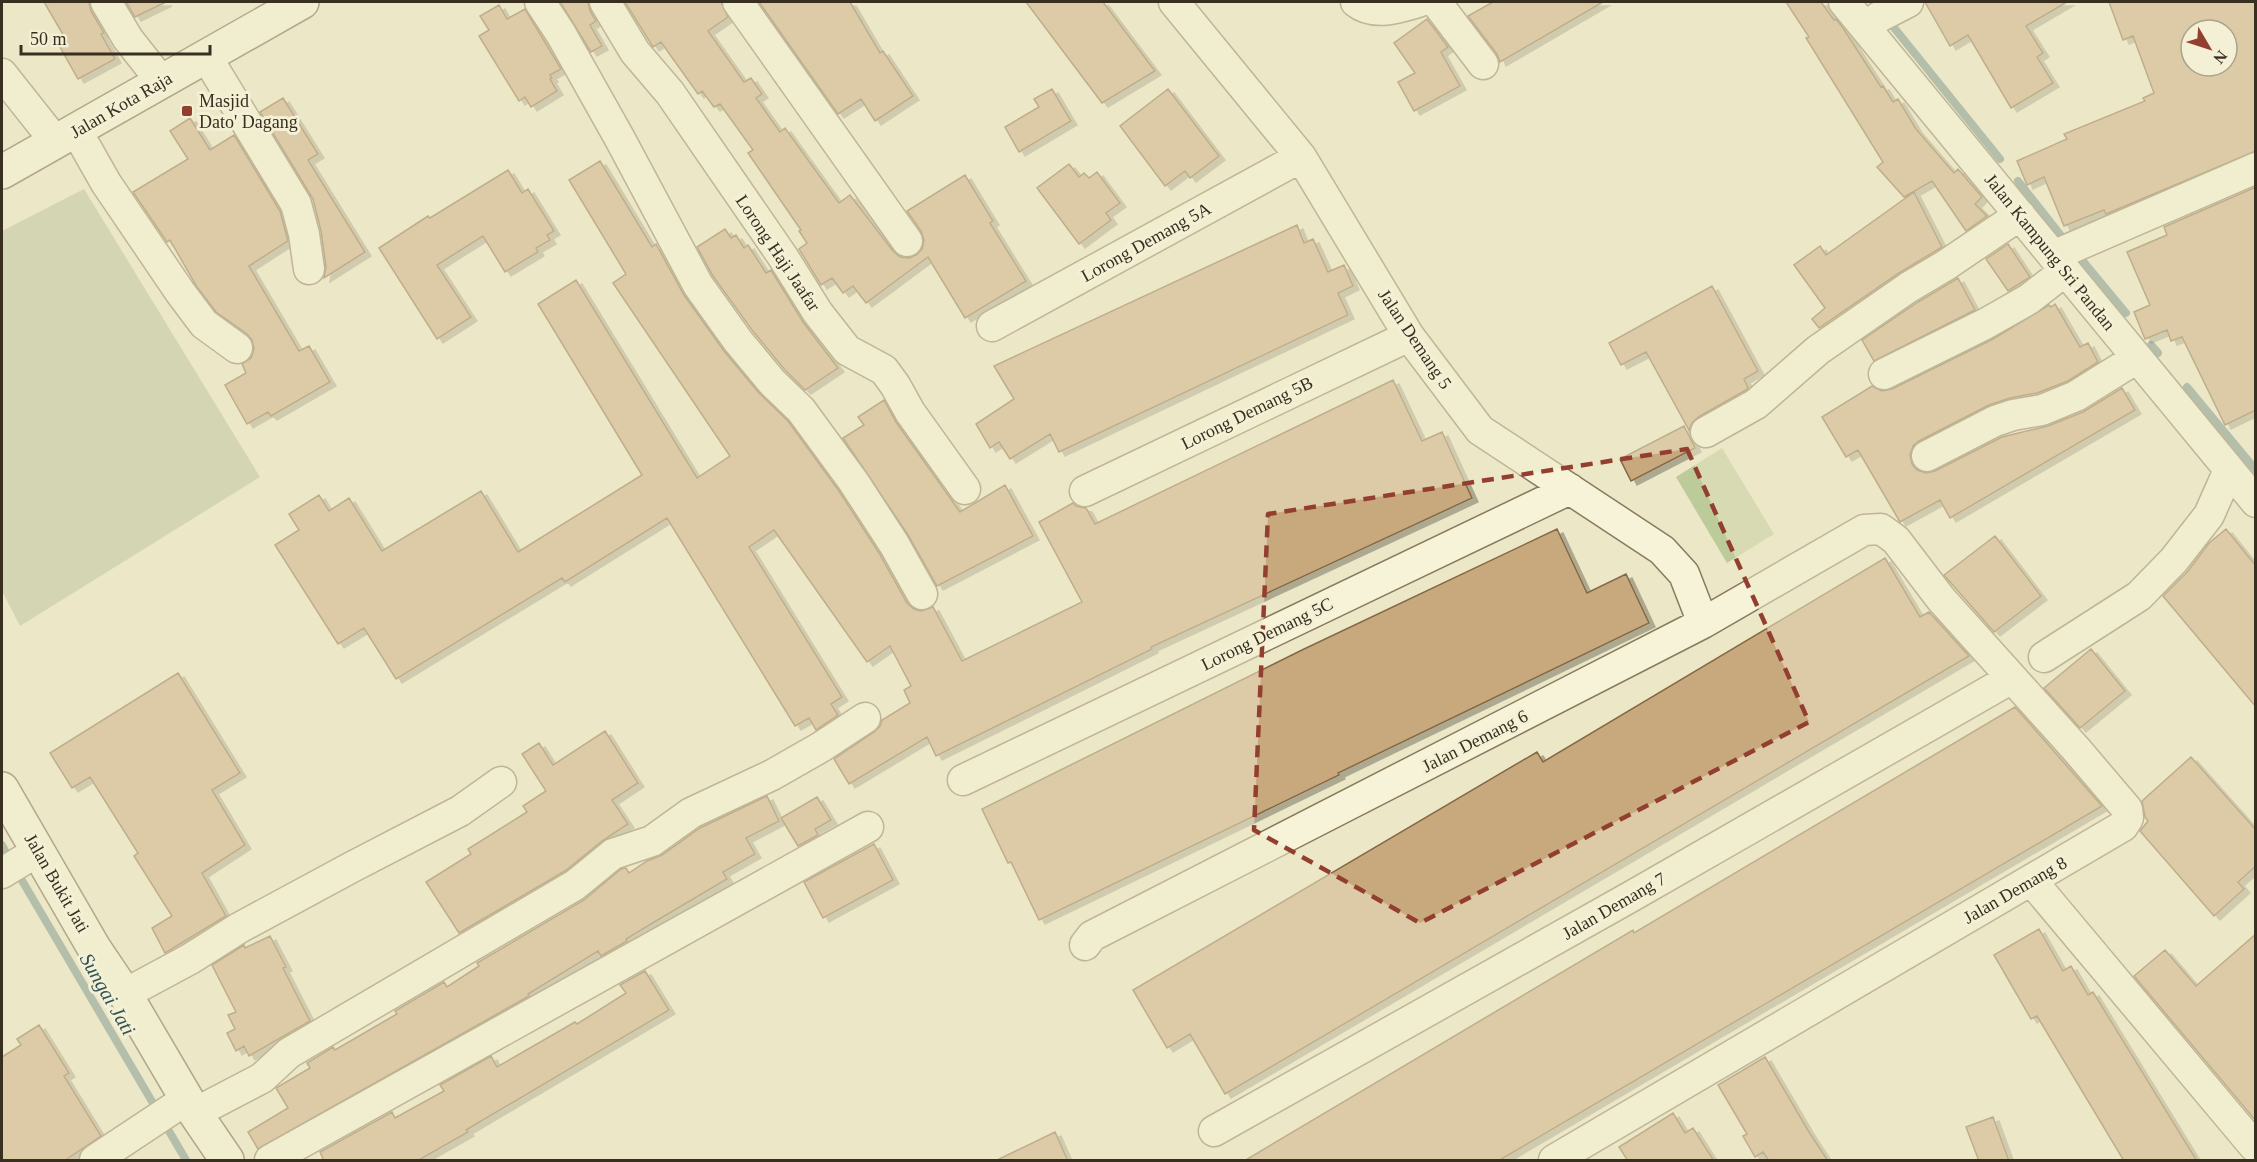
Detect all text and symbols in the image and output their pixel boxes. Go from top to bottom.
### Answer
scale bar [21,18,210,56]
north arrow [2179,18,2239,78]
text: 50 m [30,29,67,49]
text: N [2210,47,2231,67]
street label: Jalan Kota Raja [67,68,175,142]
place label: Masjid Dato' Dagang [199,91,298,132]
marker: Masjid Dato' Dagang [180,104,194,118]
street label: Jalan Kampung Sri Pandan [1981,170,2119,334]
street label: Lorong Haji Jaafar [732,191,824,315]
street label: Lorong Demang 5A [1078,198,1214,286]
street label: Jalan Demang 5 [1374,285,1456,393]
street label: Lorong Demang 5B [1178,372,1316,454]
street label: Lorong Demang 5C [1198,593,1336,675]
street label: Jalan Demang 6 [1419,706,1531,776]
street label: Jalan Bukit Jati [21,830,93,936]
street label: Jalan Demang 8 [1960,852,2070,928]
street label: Jalan Demang 7 [1559,868,1669,944]
water label: Sungai Jati [75,949,140,1039]

